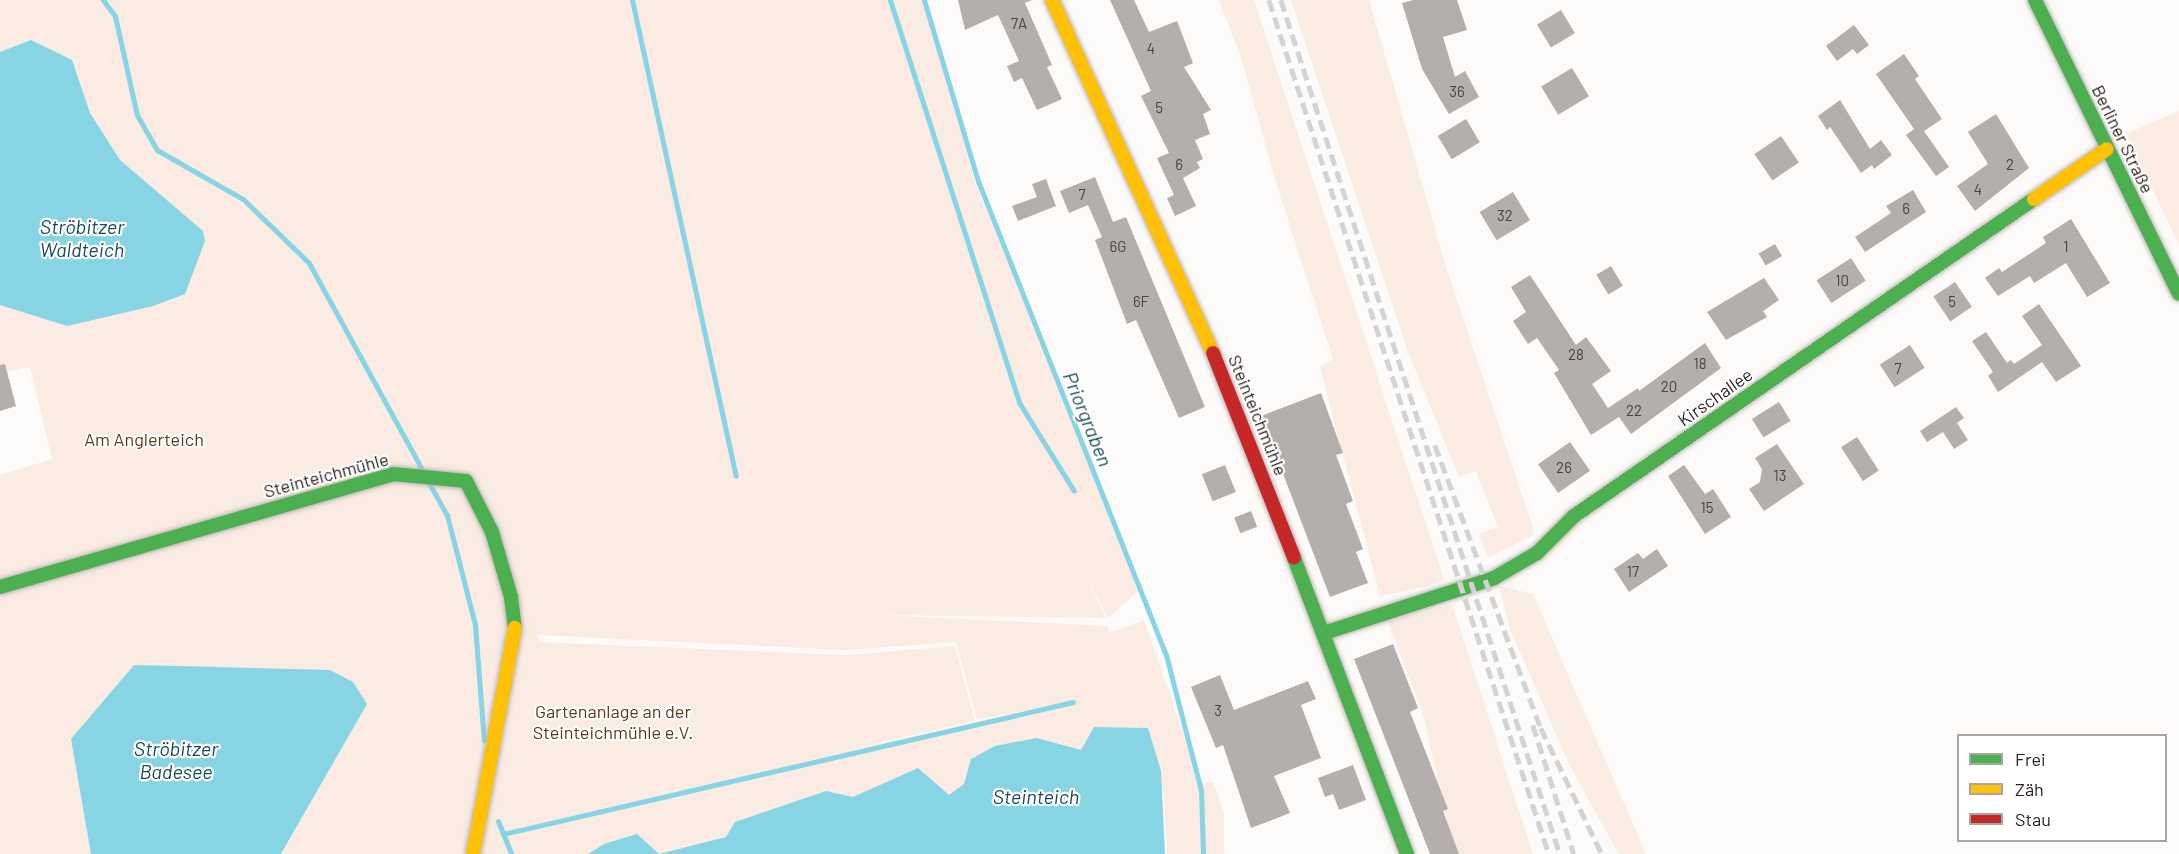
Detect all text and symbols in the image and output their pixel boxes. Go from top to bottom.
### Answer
house number: 7A [1011,15,1027,33]
house number: 4 [1147,40,1155,58]
street label: Berliner Straße [2087,81,2159,197]
house number: 36 [1449,83,1465,101]
house number: 5 [1155,99,1163,117]
house number: 6 [1175,156,1183,174]
house number: 2 [2006,156,2014,174]
house number: 4 [1974,181,1982,199]
house number: 7 [1078,186,1086,204]
house number: 6 [1902,200,1910,218]
house number: 32 [1497,207,1513,225]
water label: Ströbitzer Waldteich [40,215,124,262]
house number: 6G [1110,238,1126,256]
house number: 1 [2063,238,2069,256]
house number: 10 [1835,272,1849,290]
house number: 6F [1133,293,1149,311]
house number: 5 [1948,293,1956,311]
house number: 28 [1568,346,1584,364]
street label: Steinteichmühle [1224,352,1292,478]
house number: 18 [1693,355,1707,373]
house number: 7 [1894,360,1902,378]
street label: Kirschallee [1673,363,1757,431]
water label: Priorgraben [1058,368,1118,470]
house number: 20 [1661,378,1677,396]
house number: 22 [1626,402,1642,420]
park label: Am Anglerteich [84,428,204,450]
street label: Steinteichmühle [261,448,391,502]
house number: 26 [1556,459,1572,477]
house number: 13 [1774,467,1786,485]
house number: 15 [1701,499,1713,517]
house number: 17 [1627,563,1639,581]
park label: Gartenanlage an der Steinteichmühle e.V. [533,701,693,744]
house number: 3 [1214,702,1222,720]
legend [1957,734,2167,842]
water label: Ströbitzer Badesee [134,737,218,784]
text: Frei [2015,748,2046,770]
text: Zäh [2015,778,2044,800]
water label: Steinteich [993,784,1079,808]
text: Stau [2015,808,2051,830]

